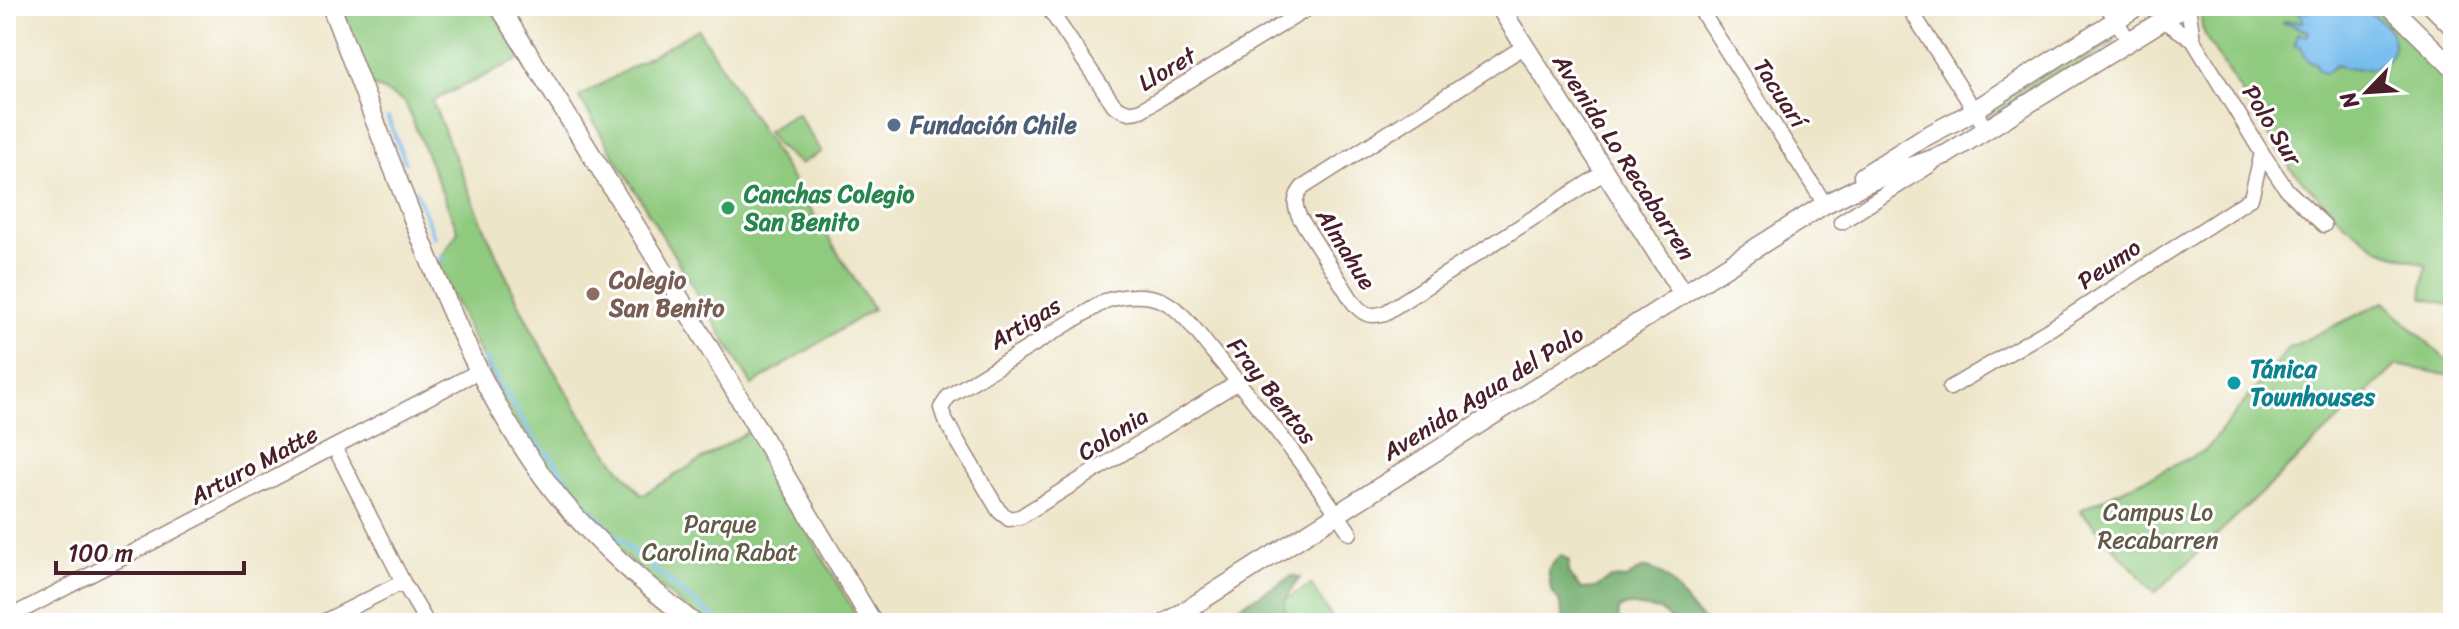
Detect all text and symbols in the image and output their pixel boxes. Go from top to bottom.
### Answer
street label: Lloret [1130,34,1206,103]
street label: Avenida Lo Recabarren [1540,44,1707,269]
street label: Tacuarí [1742,49,1820,139]
north arrow [2327,52,2407,132]
street label: Polo Sur [2230,76,2315,176]
text: N [2328,84,2371,116]
place label: Fundación Chile [909,104,1078,146]
marker: Fundación Chile [885,116,903,134]
place label: Canchas Colegio San Benito [743,173,915,243]
marker: Canchas Colegio San Benito [719,199,737,217]
street label: Almahue [1304,199,1388,299]
street label: Peumo [2068,227,2150,301]
place label: Colegio San Benito [608,259,725,329]
street label: Artigas [980,284,1070,362]
marker: Colegio San Benito [584,285,602,303]
street label: Avenida Agua del Palo [1373,314,1592,473]
street label: Fray Bentos [1216,328,1328,454]
place label: Tánica Townhouses [2250,348,2376,418]
marker: Tánica Townhouses [2225,374,2243,392]
street label: Colonia [1069,396,1157,472]
street label: Arturo Matte [181,413,326,517]
park label: Campus Lo Recabarren [2098,491,2218,561]
park label: Parque Carolina Rabat [642,503,798,573]
scale bar [56,525,244,575]
text: 100 m [68,532,133,574]

